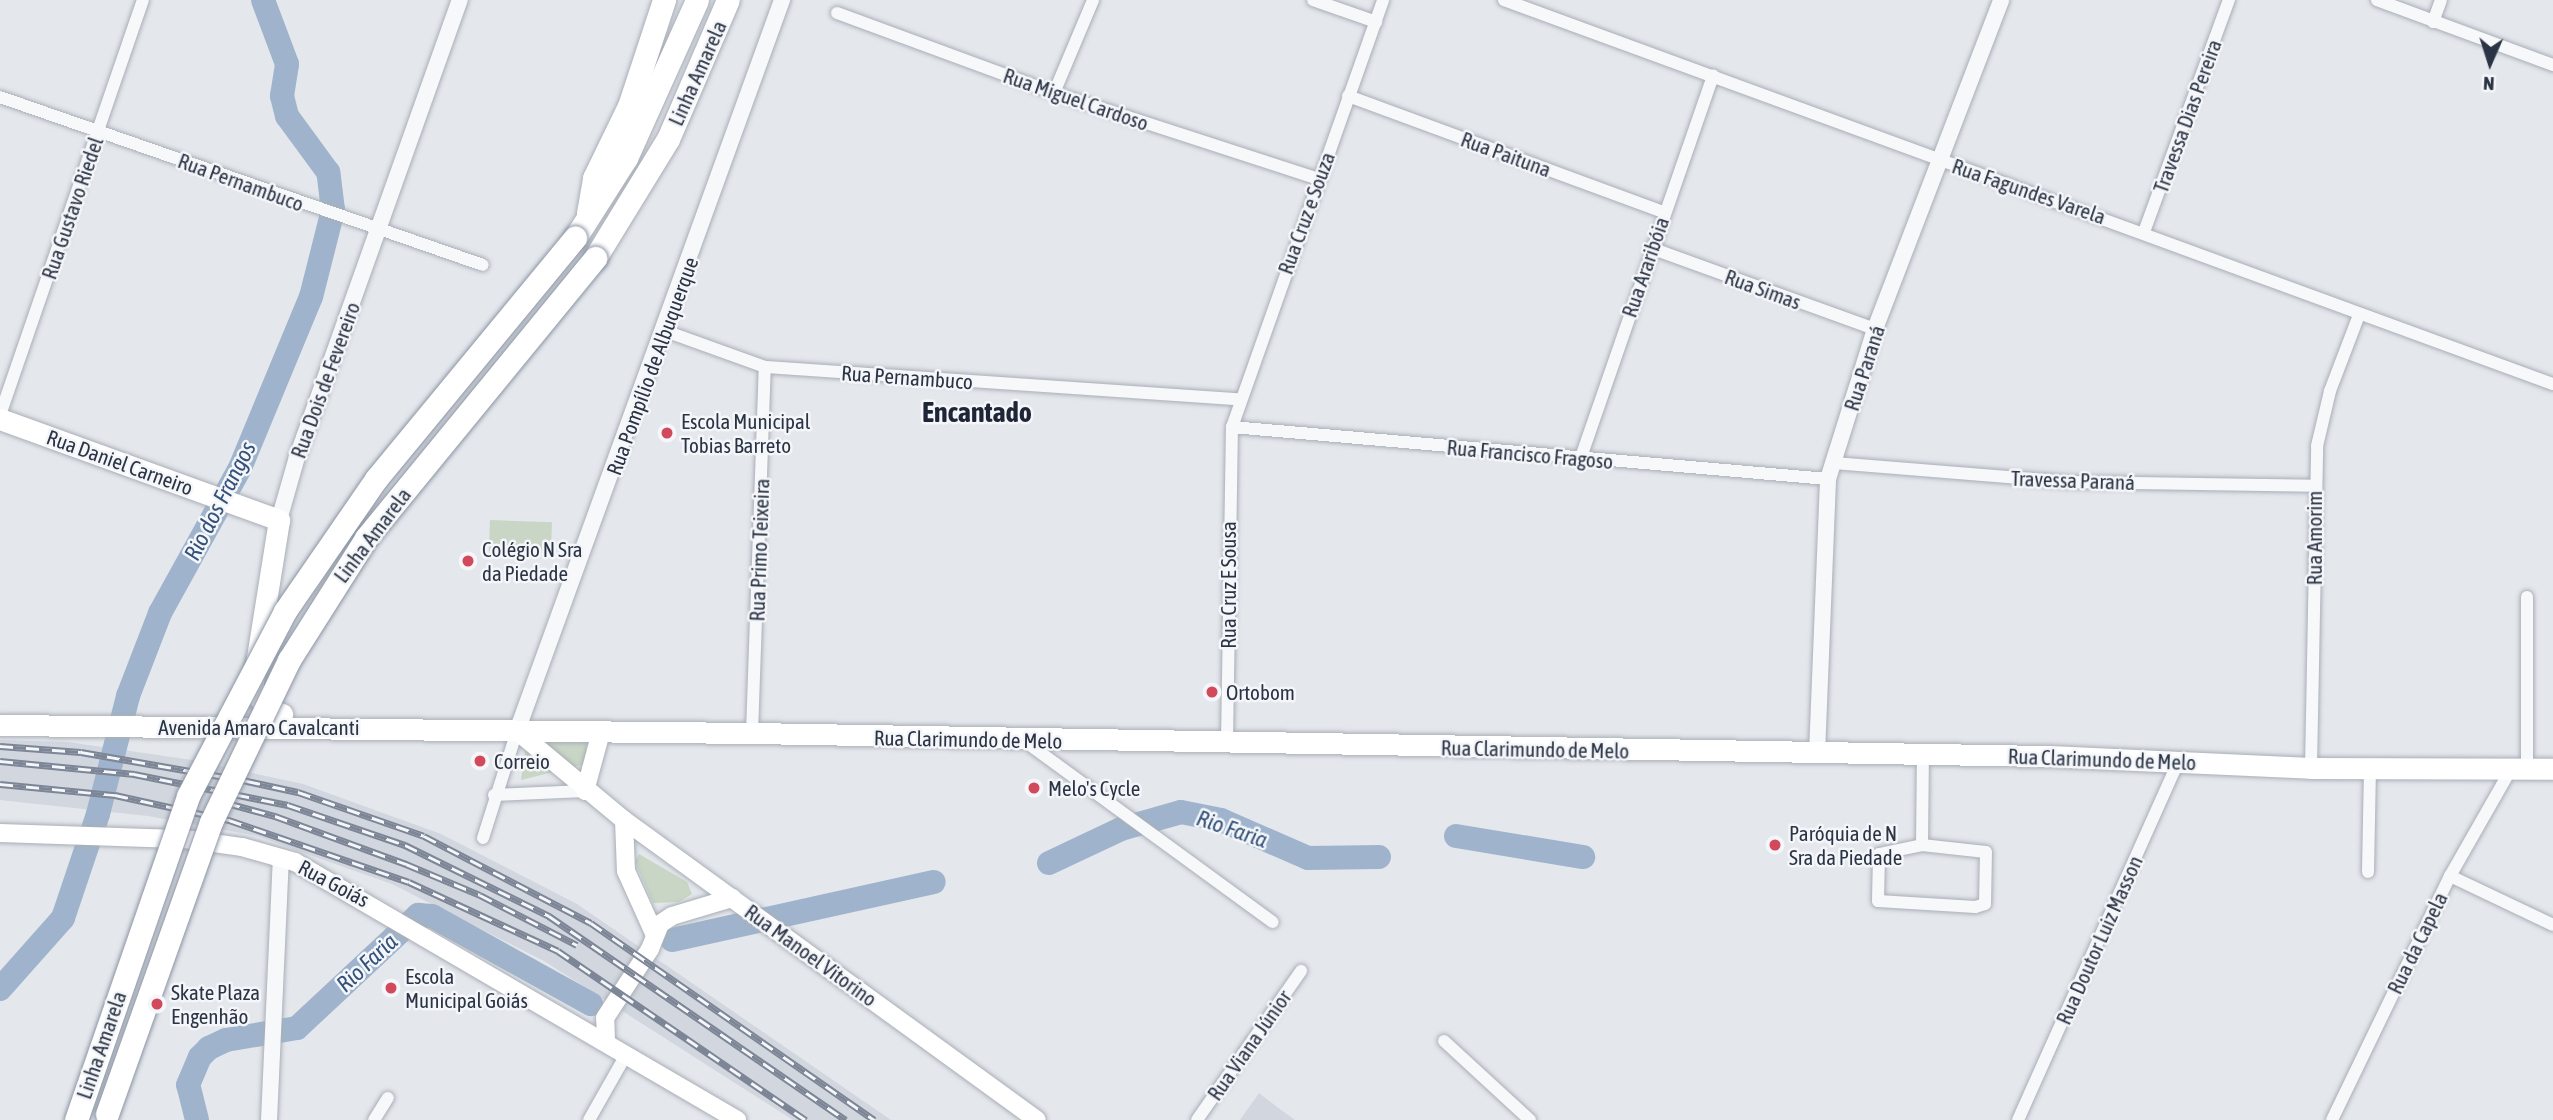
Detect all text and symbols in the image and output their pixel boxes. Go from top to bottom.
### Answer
street label: Linha Amarela [663,17,731,129]
north arrow [2455,28,2525,98]
street label: Travessa Dias Pereira [2148,36,2226,196]
street label: Rua Miguel Cardoso [1000,62,1152,136]
text: N [2483,73,2495,95]
street label: Rua Paituna [1458,126,1554,182]
street label: Rua Gustavo Riedel [36,134,108,282]
street label: Rua Pernambuco [175,148,307,216]
street label: Rua Cruz e Souza [1272,149,1340,277]
street label: Rua Fagundes Varela [1949,153,2109,229]
street label: Rua Araribóia [1616,213,1674,321]
street label: Rua Pompílio de Albuquerque [601,254,703,478]
street label: Rua Simas [1721,264,1805,314]
street label: Rua Dois de Fevereiro [285,298,365,462]
street label: Rua Paraná [1838,322,1890,414]
street label: Rua Pernambuco [840,360,974,394]
district label: Encantado [922,395,1032,429]
place label: Escola Municipal Tobias Barreto [681,408,810,458]
street label: Rua Daniel Carneiro [43,424,197,500]
marker: Escola Municipal Tobias Barreto [659,425,675,441]
street label: Rua Francisco Fragoso [1446,434,1614,474]
water label: Rio dos Frangos [178,437,262,565]
street label: Travessa Paraná [2011,465,2135,495]
street label: Rua Primo Teixeira [744,478,774,622]
street label: Linha Amarela [328,483,416,587]
street label: Rua Amorim [2301,491,2327,585]
street label: Rua Cruz E Sousa [1215,521,1241,649]
place label: Colégio N Sra da Piedade [482,536,582,586]
marker: Colégio N Sra da Piedade [460,553,476,569]
place label: Ortobom [1226,679,1295,705]
marker: Ortobom [1204,684,1220,700]
street label: Avenida Amaro Cavalcanti [158,714,360,740]
street label: Rua Clarimundo de Melo [874,725,1062,753]
street label: Rua Clarimundo de Melo [1441,735,1629,763]
street label: Rua Clarimundo de Melo [2007,743,2197,775]
place label: Correio [494,748,550,774]
marker: Correio [472,753,488,769]
place label: Melo's Cycle [1048,775,1140,801]
marker: Melo's Cycle [1026,780,1042,796]
water label: Rio Faria [1193,804,1271,854]
place label: Paróquia de N Sra da Piedade [1789,820,1902,870]
marker: Paróquia de N Sra da Piedade [1767,837,1783,853]
street label: Rua Doutor Luiz Masson [2050,852,2148,1028]
street label: Rua Goiás [294,854,374,912]
street label: Rua da Capela [2382,888,2452,998]
street label: Rua Manoel Vitorino [740,899,882,1011]
water label: Rio Faria [331,928,403,998]
place label: Escola Municipal Goiás [405,963,528,1013]
place label: Skate Plaza Engenhão [171,979,260,1029]
marker: Escola Municipal Goiás [383,980,399,996]
street label: Rua Viana Júnior [1202,985,1296,1105]
street label: Linha Amarela [71,988,131,1102]
marker: Skate Plaza Engenhão [149,996,165,1012]

